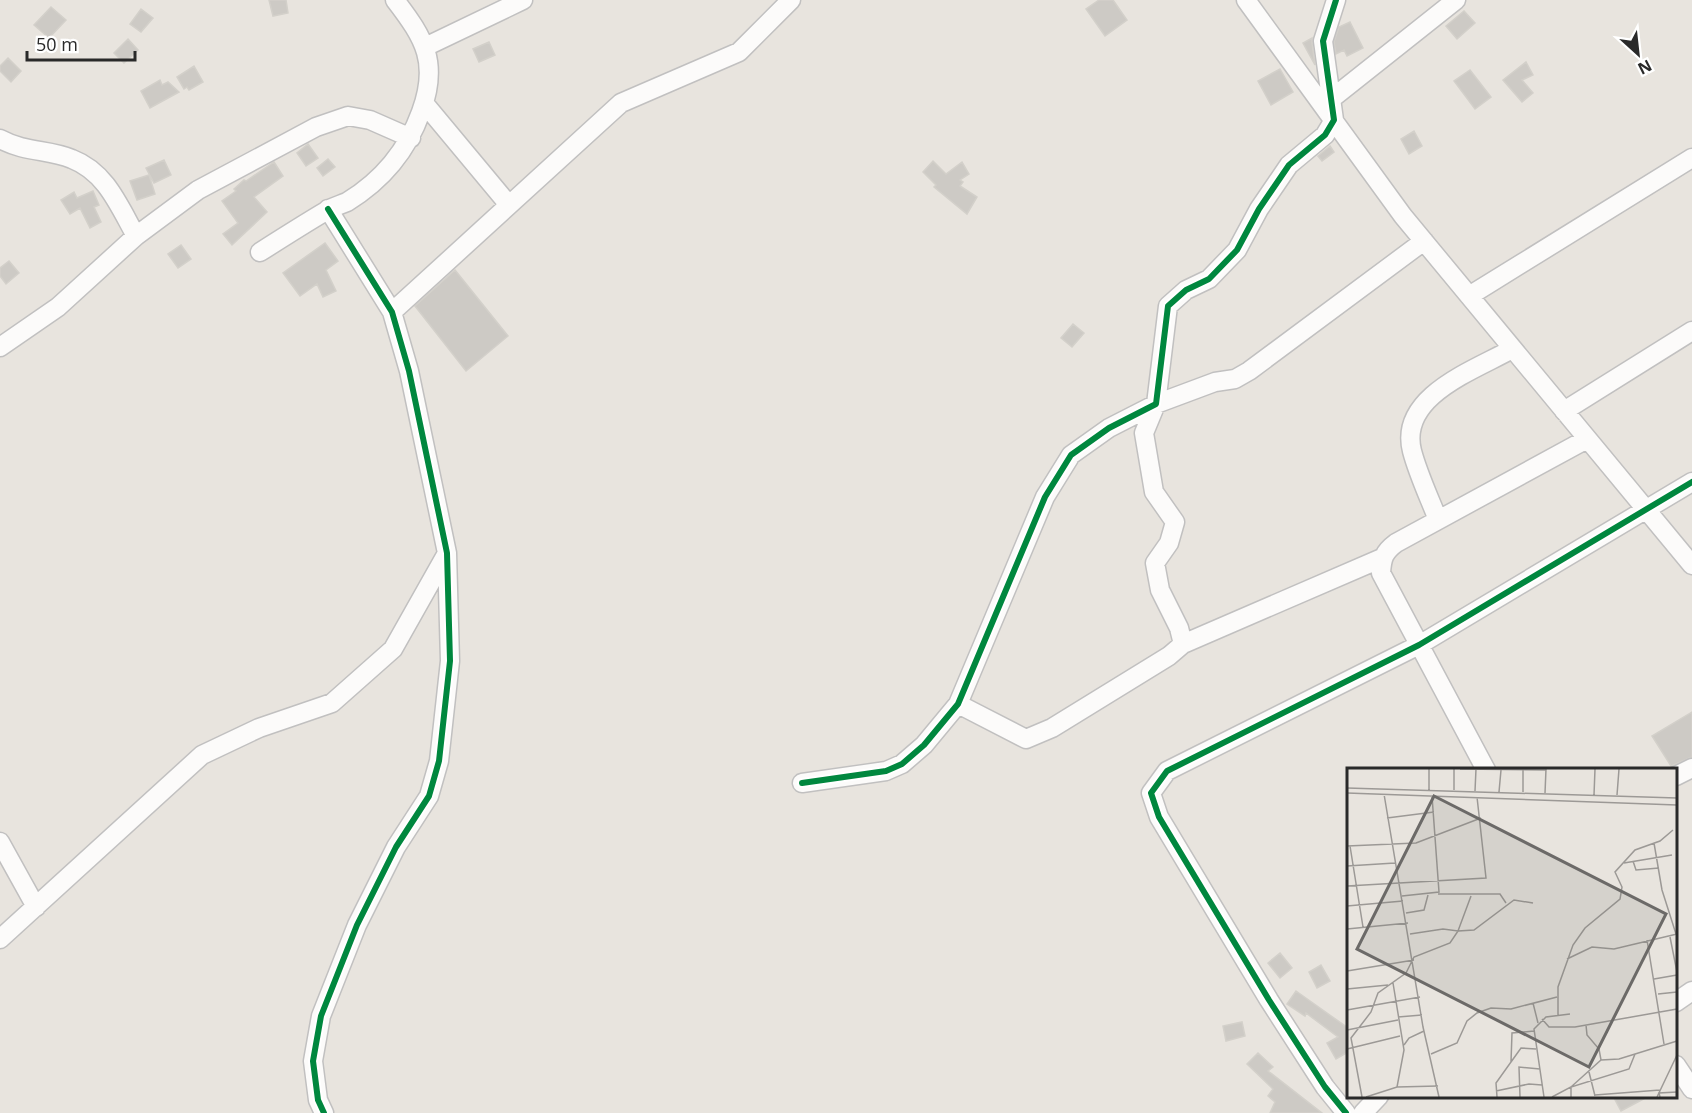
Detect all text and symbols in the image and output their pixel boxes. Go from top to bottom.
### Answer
scale bar [27,24,135,62]
north arrow [1608,24,1668,84]
text: 50 m [36,32,78,56]
text: N [1634,55,1656,80]
inset map [1347,768,1677,1098]

